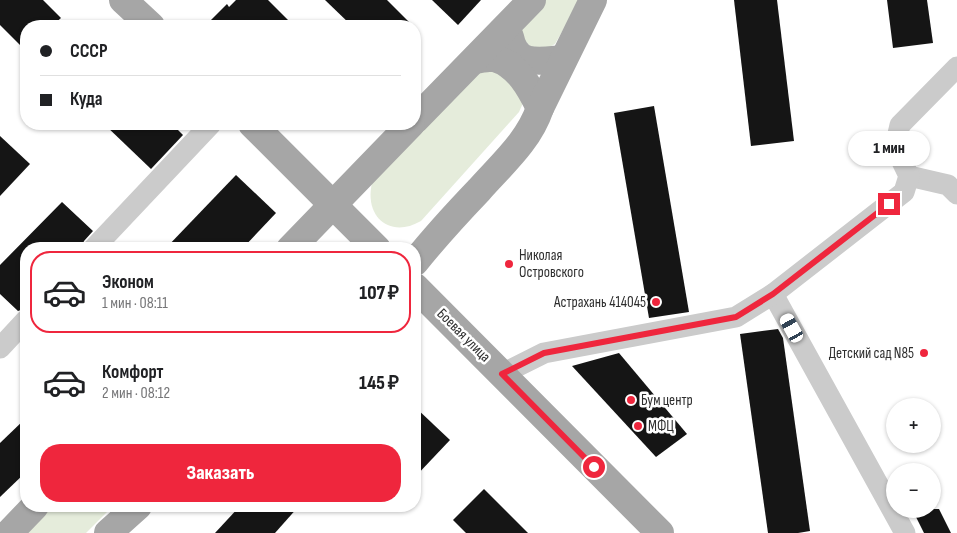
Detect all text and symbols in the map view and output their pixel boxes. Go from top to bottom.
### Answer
text: СССР [70,40,108,63]
text: Куда [70,88,103,111]
callout: 1 мин [848,132,930,166]
text: 1 мин [873,139,905,158]
route end [878,193,900,215]
place label: Николая Островского [519,246,584,282]
marker: Николая Островского [503,258,515,270]
icon: car [42,270,87,315]
text: Эконом [102,271,154,294]
text: 107 ₽ [359,282,399,305]
place label: Астрахань 414045 [553,293,646,312]
text: 1 мин · 08:11 [102,294,168,313]
marker: Астрахань 414045 [650,296,662,308]
street label: Боевая улица [433,304,495,366]
car [778,311,805,345]
place label: Детский сад N85 [829,344,914,363]
marker: Детский сад N85 [918,347,930,359]
icon: car [42,360,87,405]
text: Комфорт [102,361,164,384]
text: 145 ₽ [359,372,399,395]
text: 2 мин · 08:12 [102,384,170,403]
place label: Бум центр [641,391,693,410]
marker: Бум центр [625,394,637,406]
map controls [886,398,941,518]
button: + [886,398,941,453]
place label: МФЦ [648,417,674,436]
marker: МФЦ [632,420,644,432]
button: Заказать [40,444,401,502]
route start [583,456,605,478]
button: − [886,463,941,518]

